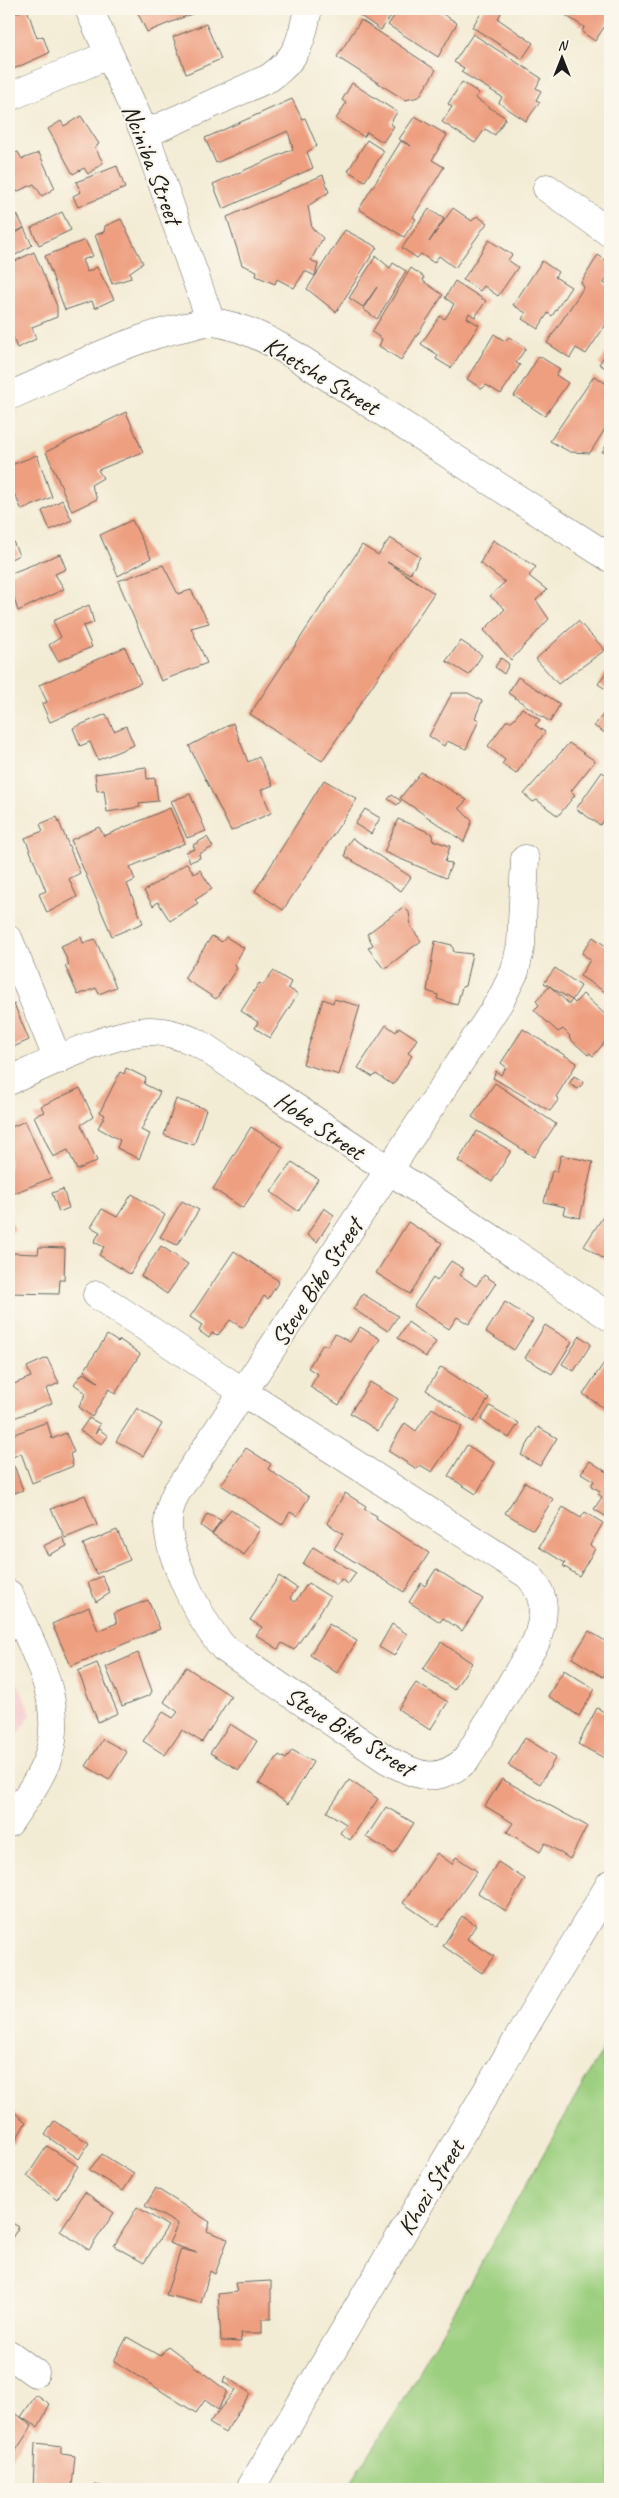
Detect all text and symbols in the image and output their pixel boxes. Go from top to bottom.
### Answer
north arrow [536,32,586,82]
text: N [558,37,569,54]
street label: Nciniba Street [115,100,191,232]
street label: Khetshe Street [258,329,387,424]
street label: Hobe Street [268,1084,373,1169]
street label: Steve Biko Street [264,1209,372,1353]
street label: Steve Biko Street [279,1679,423,1786]
street label: Khozi Street [390,2132,473,2241]

